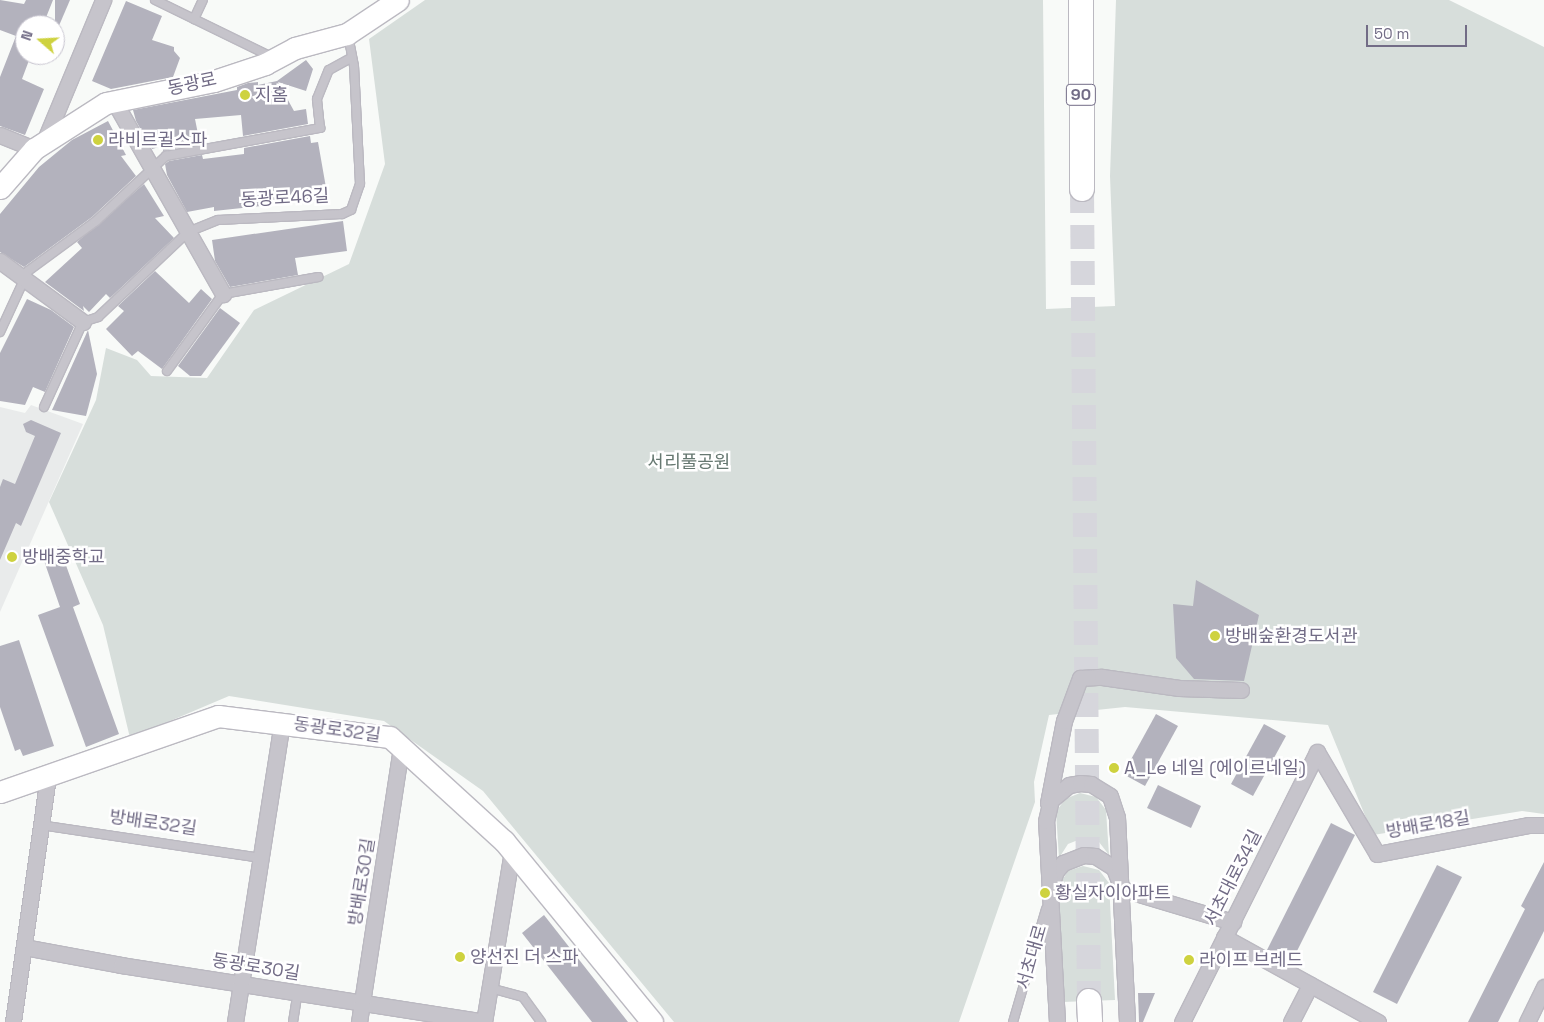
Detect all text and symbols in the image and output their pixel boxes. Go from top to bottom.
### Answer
north arrow [15,15,65,65]
scale bar [1369,15,1470,47]
text: 50 m [1374,24,1409,43]
text: N [17,28,37,43]
street label: 동광로 [165,68,219,100]
road number: 90 [1065,82,1097,108]
place label: 지홈 [255,84,288,106]
marker: 지홈 [239,89,251,101]
place label: 라비르귈스파 [108,129,207,151]
marker: 라비르귈스파 [92,134,104,146]
street label: 동광로46길 [240,185,330,211]
park label: 서리풀공원 [648,451,730,473]
place label: 방배중학교 [22,546,105,568]
marker: 방배중학교 [6,551,18,563]
place label: 방배숲환경도서관 [1225,625,1357,647]
marker: 방배숲환경도서관 [1209,630,1221,642]
street label: 동광로32길 [292,713,382,747]
place label: A_Le 네일 (에이르네일) [1124,757,1306,779]
marker: A_Le 네일 (에이르네일) [1108,762,1120,774]
street label: 방배로32길 [108,806,198,840]
street label: 방배로18길 [1384,807,1472,843]
street label: 서초대로34길 [1200,826,1266,930]
street label: 방배로30길 [344,837,380,927]
place label: 황실자이아파트 [1055,882,1171,904]
marker: 황실자이아파트 [1039,887,1051,899]
street label: 서초대로 [1012,922,1052,992]
place label: 양선진 더 스파 [470,946,579,968]
street label: 동광로30길 [211,949,301,985]
place label: 라이프 브레드 [1199,949,1303,971]
marker: 양선진 더 스파 [454,951,466,963]
marker: 라이프 브레드 [1183,954,1195,966]

